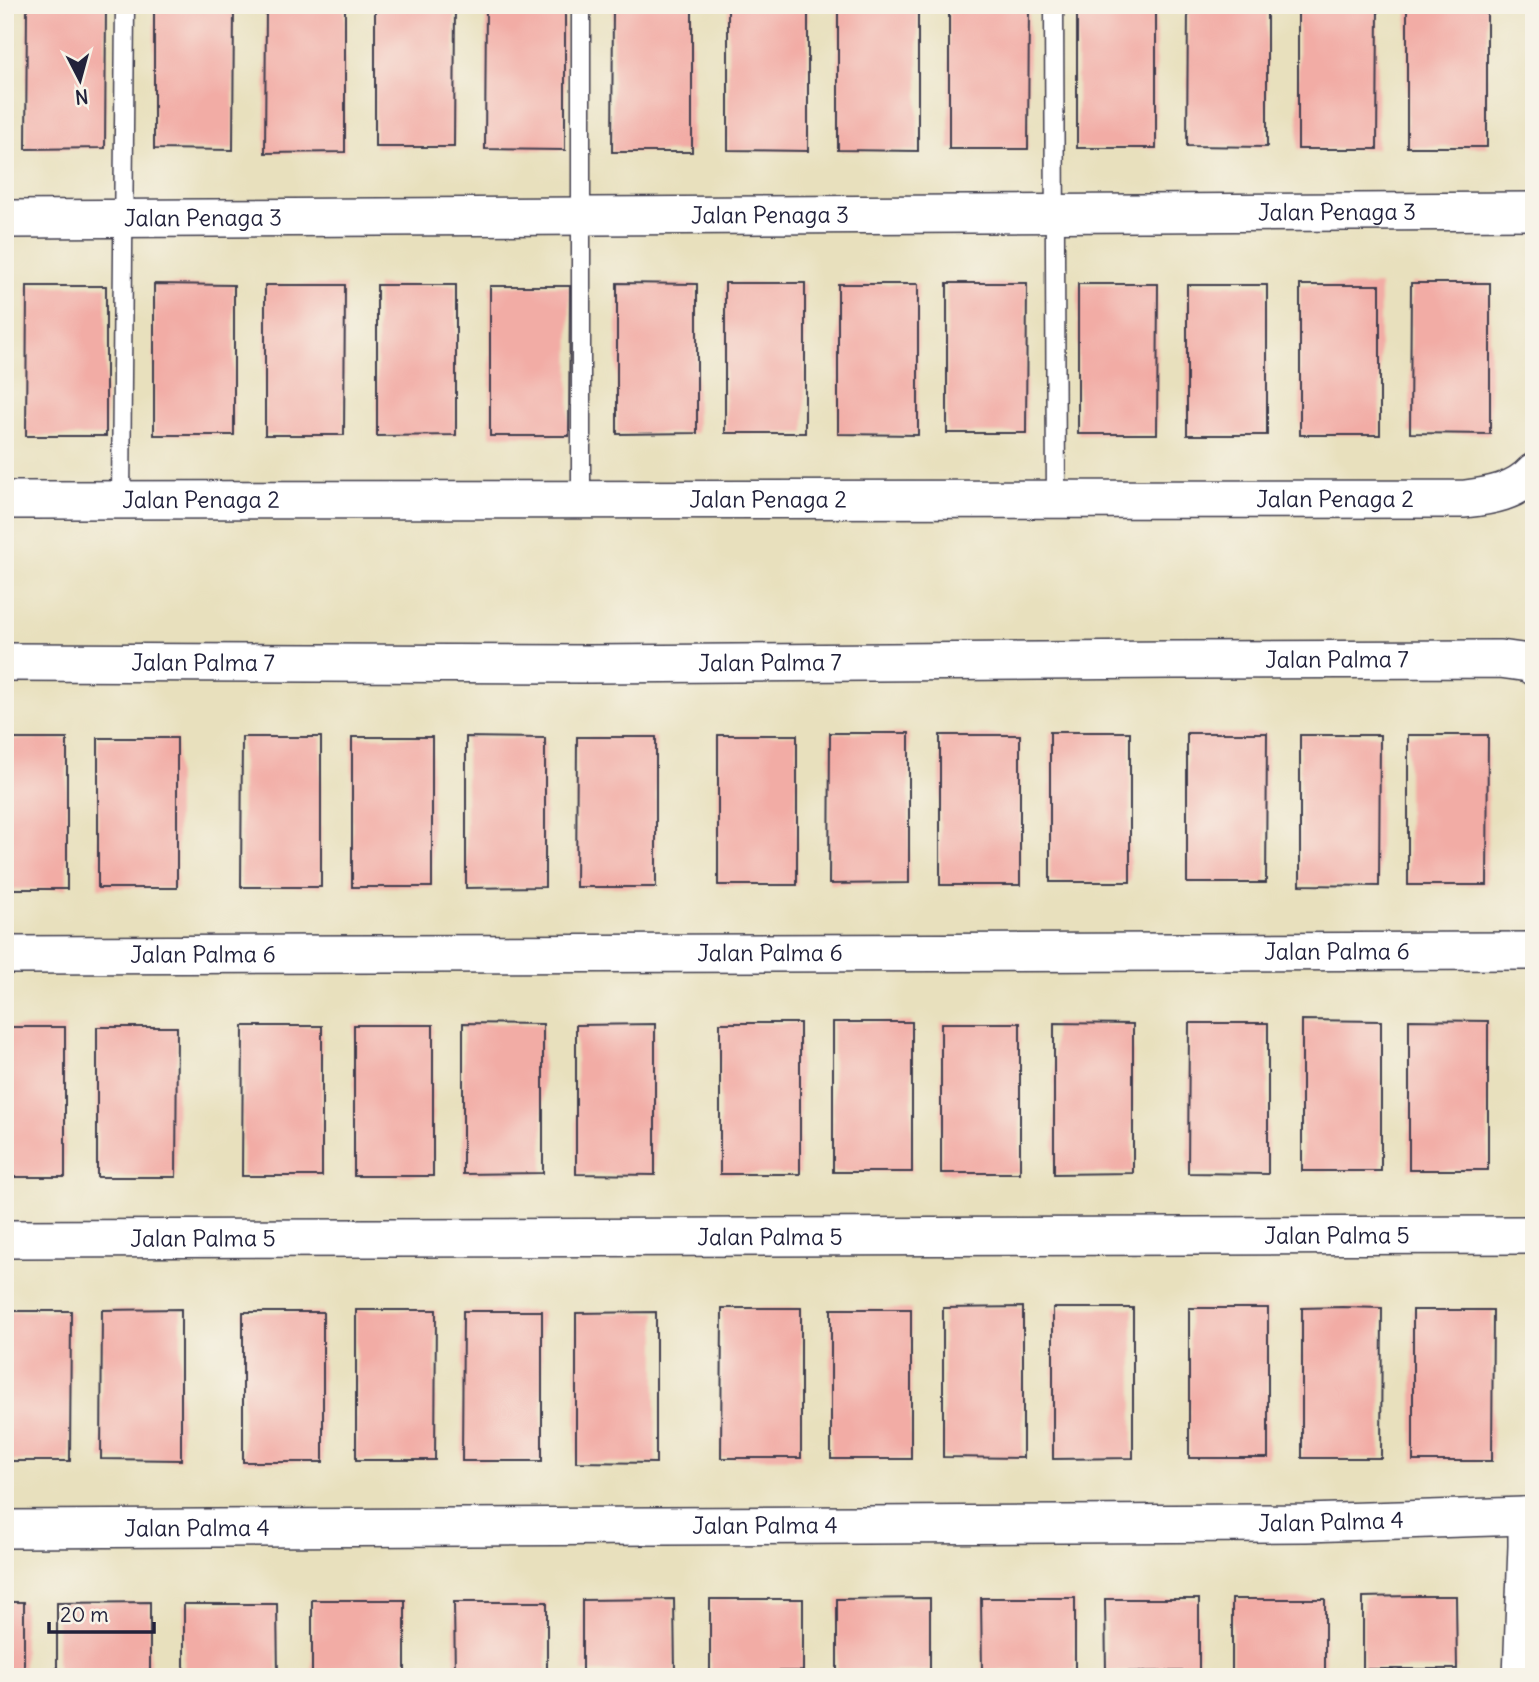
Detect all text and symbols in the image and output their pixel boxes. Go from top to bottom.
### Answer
north arrow [46,46,116,116]
text: N [74,84,90,110]
street label: Jalan Penaga 3 [1258,197,1416,226]
street label: Jalan Penaga 3 [691,200,849,229]
street label: Jalan Penaga 3 [124,203,282,232]
street label: Jalan Penaga 2 [689,484,847,514]
street label: Jalan Penaga 2 [1256,484,1414,513]
street label: Jalan Penaga 2 [122,485,280,514]
street label: Jalan Palma 7 [1265,644,1409,674]
street label: Jalan Palma 7 [131,647,275,677]
street label: Jalan Palma 7 [698,647,842,677]
street label: Jalan Palma 6 [1264,936,1410,966]
street label: Jalan Palma 6 [697,938,843,967]
street label: Jalan Palma 6 [130,939,276,969]
street label: Jalan Palma 5 [1264,1220,1410,1250]
street label: Jalan Palma 5 [697,1222,843,1251]
street label: Jalan Palma 5 [130,1223,276,1253]
street label: Jalan Palma 4 [1258,1505,1404,1537]
street label: Jalan Palma 4 [692,1510,838,1540]
street label: Jalan Palma 4 [124,1513,270,1542]
scale bar [49,1591,154,1635]
text: 20 m [60,1601,109,1628]

